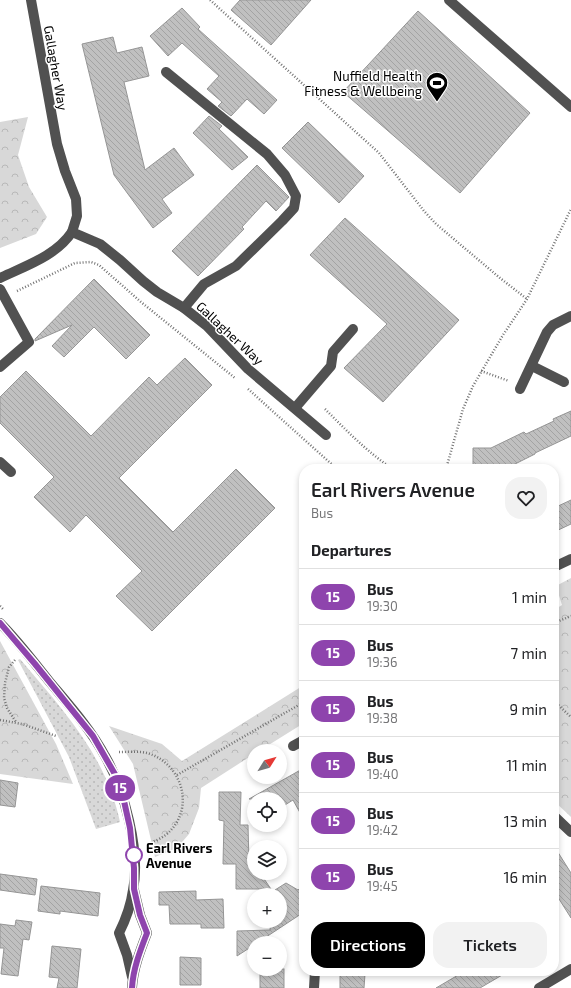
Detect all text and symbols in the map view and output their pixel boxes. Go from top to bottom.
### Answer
street label: Gallagher Way [41,24,71,112]
place label: Nuffield Health Fitness & Wellbeing [304,68,422,99]
sports icon: Nuffield Health Fitness & Wellbeing [424,70,450,103]
street label: Gallagher Way [193,298,267,368]
button: heart [505,477,547,519]
text: Earl Rivers Avenue [311,478,475,501]
text: Bus [311,505,333,521]
text: Departures [311,541,391,559]
text: Bus [367,580,393,598]
text: 15 [326,588,340,605]
text: 1 min [512,588,547,606]
text: 19:30 [367,598,398,614]
text: Bus [367,636,393,654]
text: 15 [326,644,340,661]
text: 7 min [510,644,547,662]
text: 19:36 [367,654,397,670]
text: Bus [367,692,393,710]
text: 15 [326,700,340,717]
text: 9 min [509,700,547,718]
text: 19:38 [367,710,398,726]
north arrow [247,744,287,784]
map controls [247,744,287,976]
text: Bus [367,748,393,766]
text: 15 [326,756,340,773]
text: 11 min [506,756,547,774]
text: 19:40 [367,766,399,782]
line badge: 15 [102,775,138,801]
text: 15 [113,779,127,796]
button: locate [247,792,287,832]
text: Bus [367,804,393,822]
text: 15 [326,812,340,829]
text: 13 min [504,812,547,830]
text: 19:42 [367,822,398,838]
place label: Earl Rivers Avenue [146,840,212,871]
button: layers [247,840,287,880]
marker: Earl Rivers Avenue [125,846,143,864]
text: Bus [367,860,393,878]
text: 15 [326,868,340,885]
text: 16 min [504,868,547,886]
text: 19:45 [367,878,398,894]
button: + [247,888,287,928]
button: Directions [311,922,425,968]
button: Tickets [433,922,547,968]
button: − [247,936,287,976]

